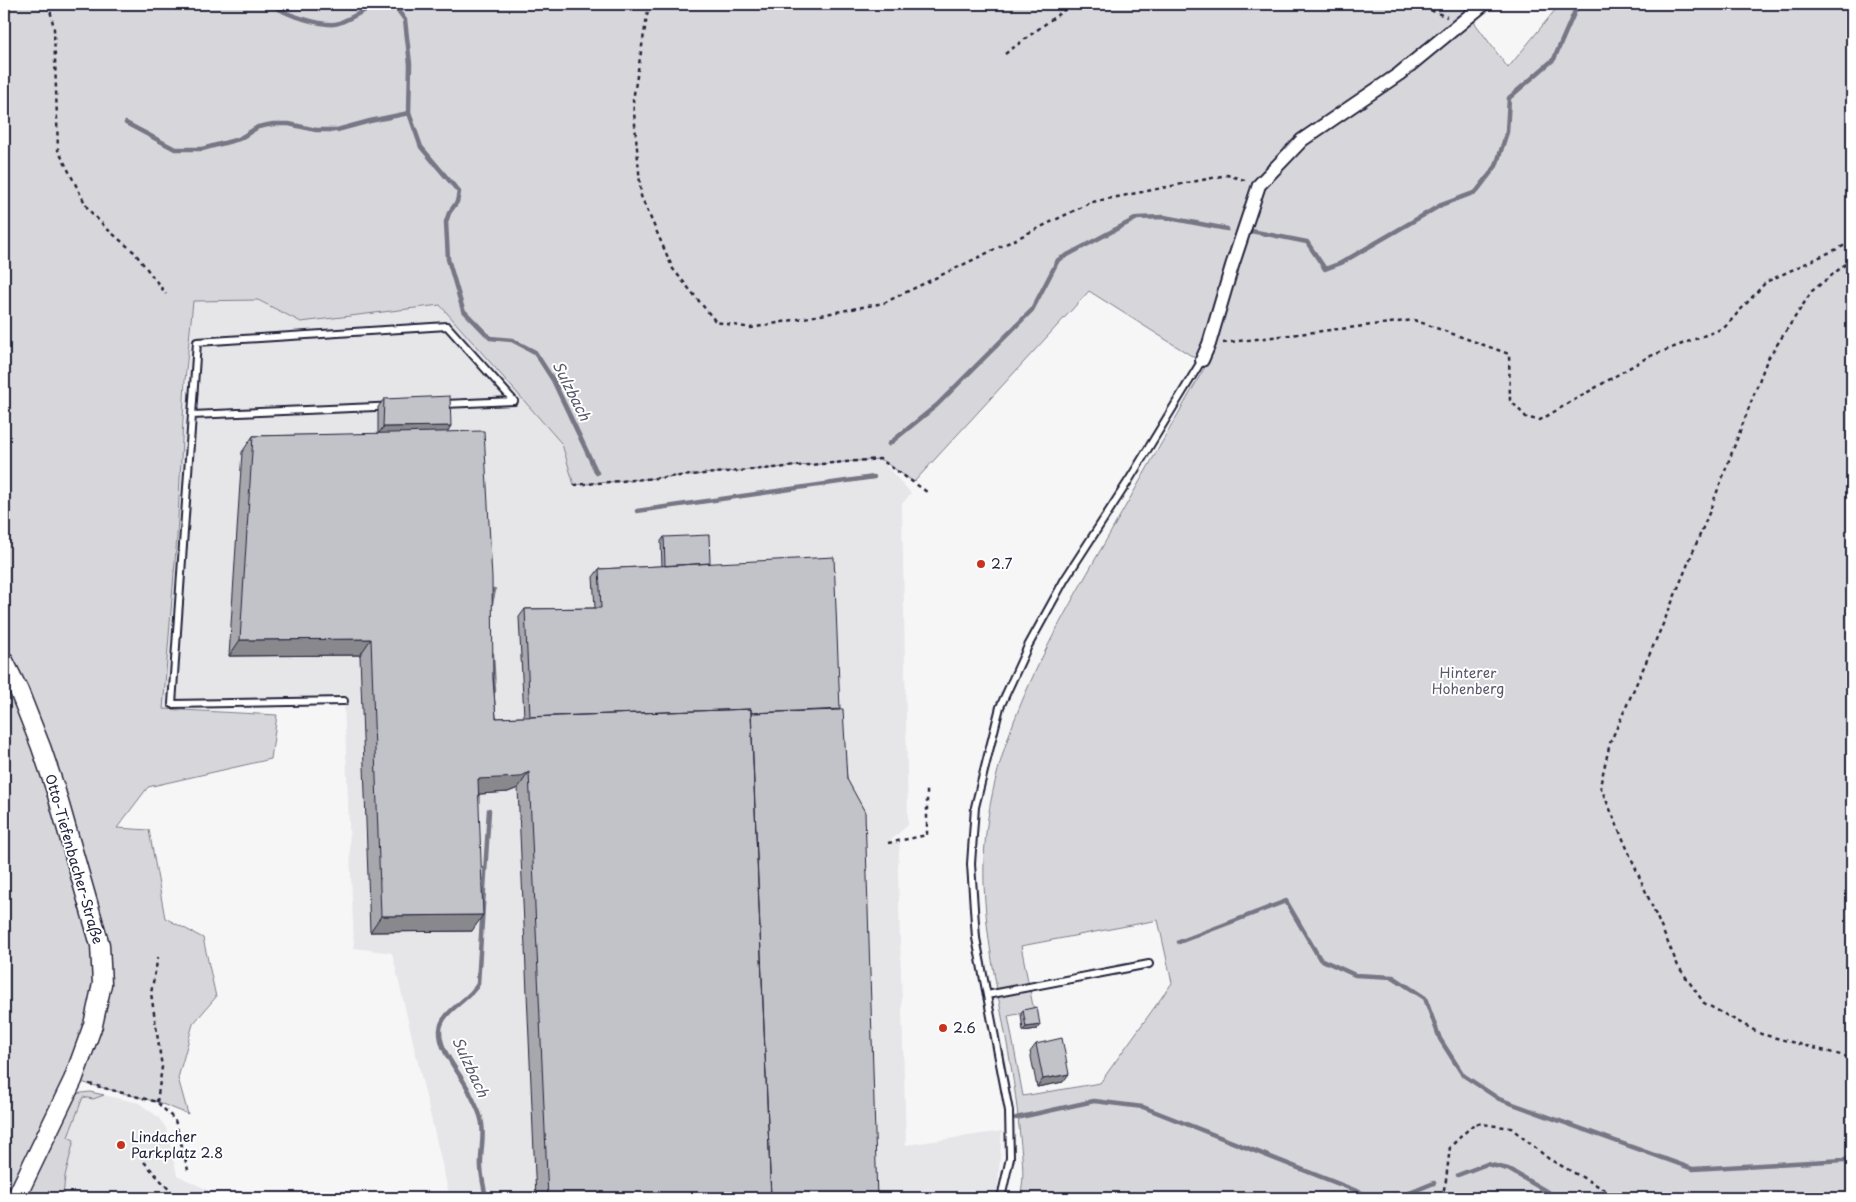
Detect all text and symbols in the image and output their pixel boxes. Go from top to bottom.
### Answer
water label: Sulzbach [547,356,597,425]
place label: 2.7 [991,553,1013,574]
marker: 2.7 [975,558,987,570]
park label: Hinterer Hohenberg [1432,662,1504,699]
street label: Otto-Tiefenbacher-Straße [40,771,109,946]
place label: 2.6 [953,1017,976,1038]
marker: 2.6 [937,1022,949,1034]
water label: Sulzbach [447,1032,496,1101]
place label: Lindacher Parkplatz 2.8 [131,1126,223,1163]
marker: Lindacher Parkplatz 2.8 [115,1139,127,1151]

